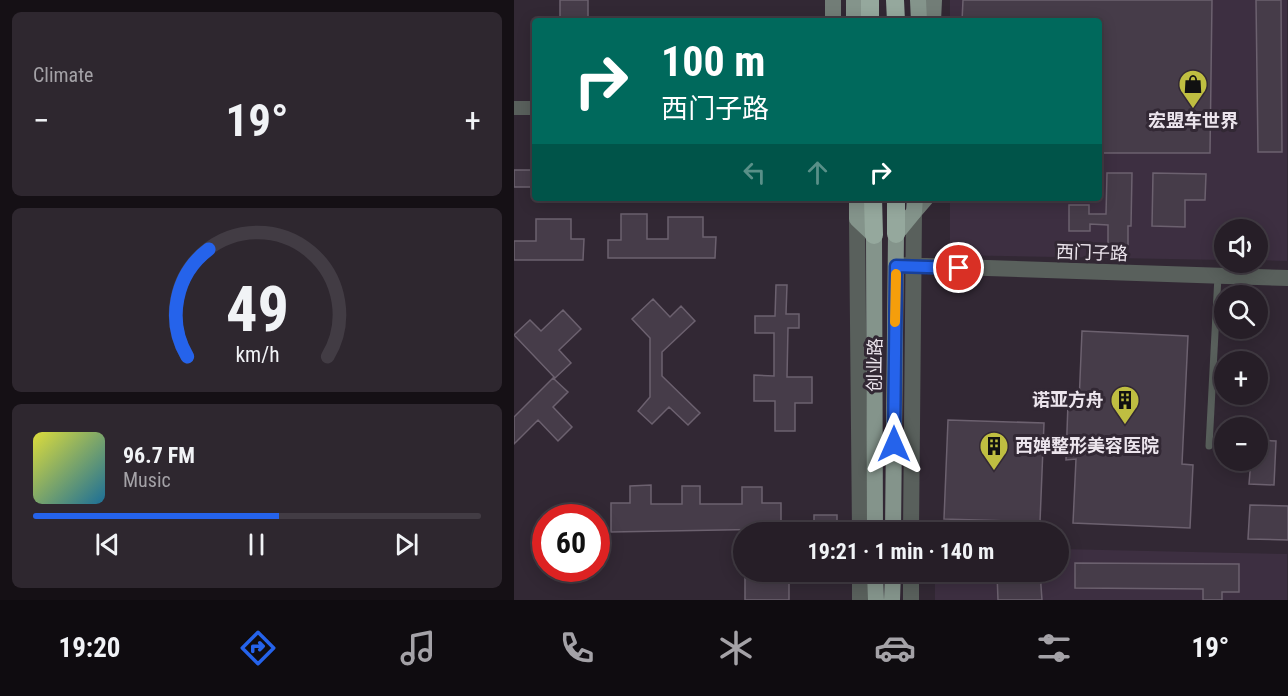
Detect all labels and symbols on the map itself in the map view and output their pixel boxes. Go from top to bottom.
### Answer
shop icon: 宏盟车世界 [1177,68,1209,110]
place label: 宏盟车世界 [1148,110,1238,131]
street label: 西门子路 [1056,241,1128,264]
pin [933,242,984,293]
street label: 创业路 [864,338,885,392]
building icon: 诺亚方舟 [1109,384,1141,426]
place label: 诺亚方舟 [1032,389,1104,410]
position arrow [862,412,926,476]
building icon: 西婵整形美容医院 [978,430,1010,472]
place label: 西婵整形美容医院 [1015,435,1159,456]
speed limit sign: 60 [532,504,610,582]

